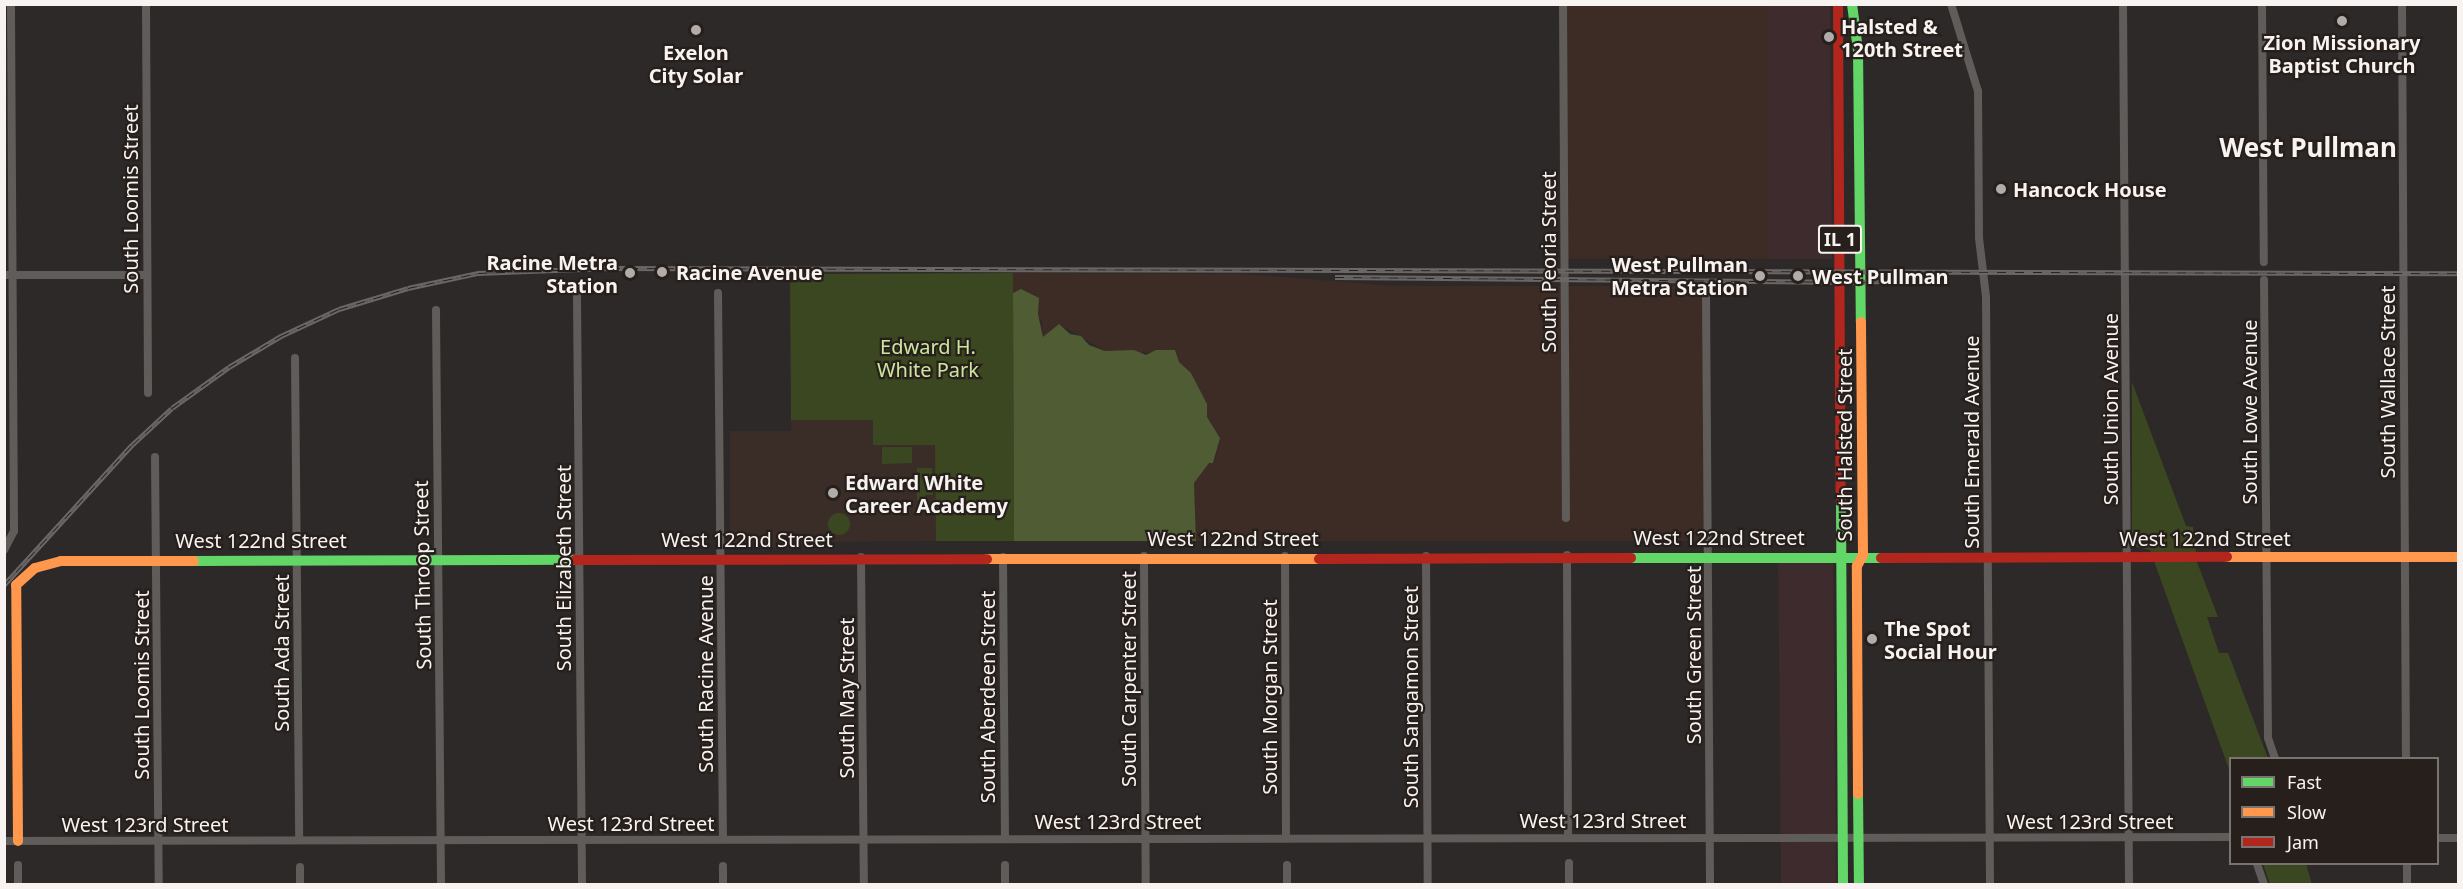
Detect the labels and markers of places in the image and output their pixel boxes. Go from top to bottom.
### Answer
place label: Halsted & 120th Street [1841,14,1963,61]
marker: Zion Missionary Baptist Church [2335,14,2349,28]
marker: Exelon City Solar [689,23,703,37]
marker: Halsted & 120th Street [1822,30,1836,44]
place label: Zion Missionary Baptist Church [2264,30,2420,77]
place label: Exelon City Solar [649,40,743,87]
place label: Hancock House [2013,177,2167,201]
marker: Hancock House [1994,182,2008,196]
place label: Racine Metra Station [486,250,618,297]
place label: West Pullman Metra Station [1611,252,1748,299]
place label: Racine Avenue [676,260,823,284]
marker: Racine Avenue [653,263,671,281]
place label: West Pullman [1812,264,1949,288]
marker: Racine Metra Station [623,266,637,280]
marker: West Pullman [1789,267,1807,285]
marker: West Pullman Metra Station [1753,269,1767,283]
place label: Edward White Career Academy [845,470,1008,517]
marker: Edward White Career Academy [826,486,840,500]
place label: The Spot Social Hour [1884,616,1997,663]
marker: The Spot Social Hour [1865,632,1879,646]

